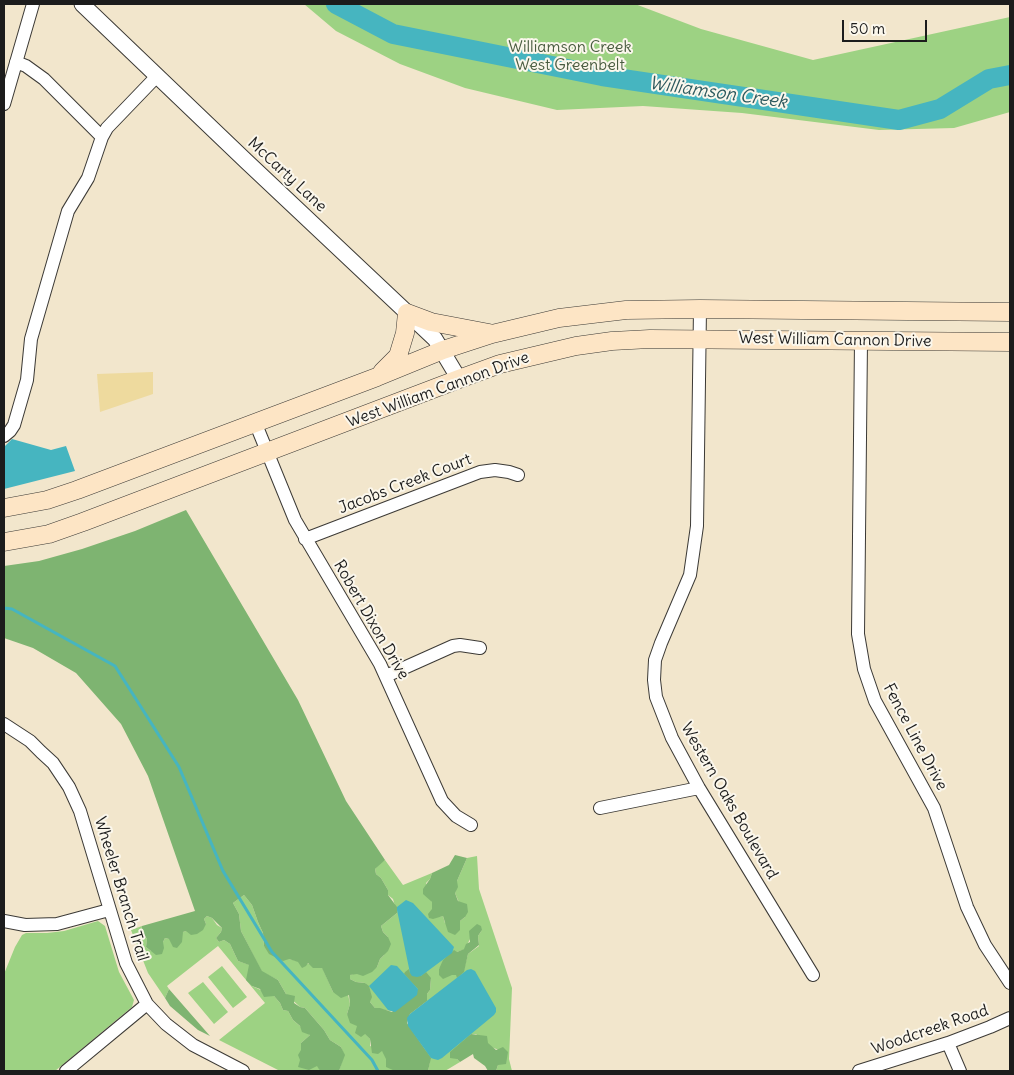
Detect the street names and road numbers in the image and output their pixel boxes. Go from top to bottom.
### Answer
street label: McCarty Lane [244,134,330,216]
street label: West William Cannon Drive [738,329,932,351]
street label: West William Cannon Drive [344,348,532,432]
street label: Jacobs Creek Court [336,450,474,518]
street label: Robert Dixon Drive [329,557,413,683]
street label: Fence Line Drive [879,680,951,794]
street label: Western Oaks Boulevard [676,719,782,883]
street label: Wheeler Branch Trail [90,815,152,963]
street label: Woodcreek Road [869,1001,991,1059]

